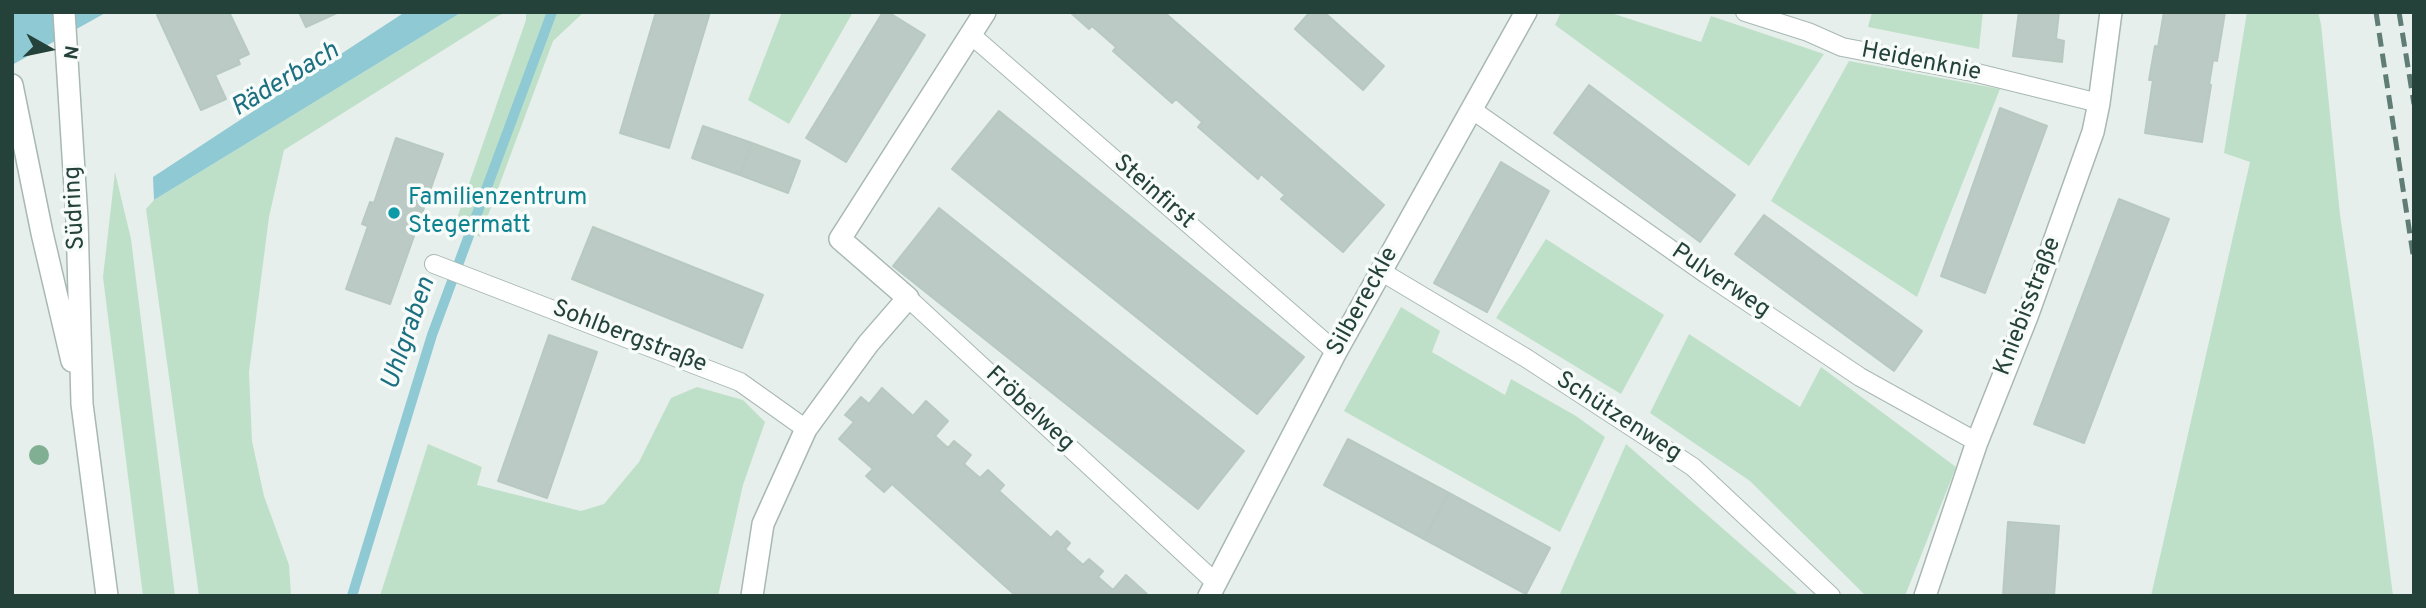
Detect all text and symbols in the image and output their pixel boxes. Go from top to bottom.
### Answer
north arrow [14,14,84,84]
water label: Räderbach [226,37,346,125]
street label: Heidenknie [1859,37,1983,89]
text: N [57,44,83,61]
street label: Steinfirst [1106,150,1200,236]
street label: Südring [59,165,93,251]
place label: Familienzentrum Stegermatt [408,185,587,241]
marker: Familienzentrum Stegermatt [386,205,402,221]
street label: Kniebisstraße [1989,234,2069,380]
street label: Pulverweg [1665,238,1775,326]
street label: Silbereckle [1322,243,1406,361]
water label: Uhlgraben [376,274,444,394]
street label: Sohlbergstraße [548,295,710,381]
street label: Fröbelweg [978,362,1080,458]
street label: Schützenweg [1550,367,1686,469]

